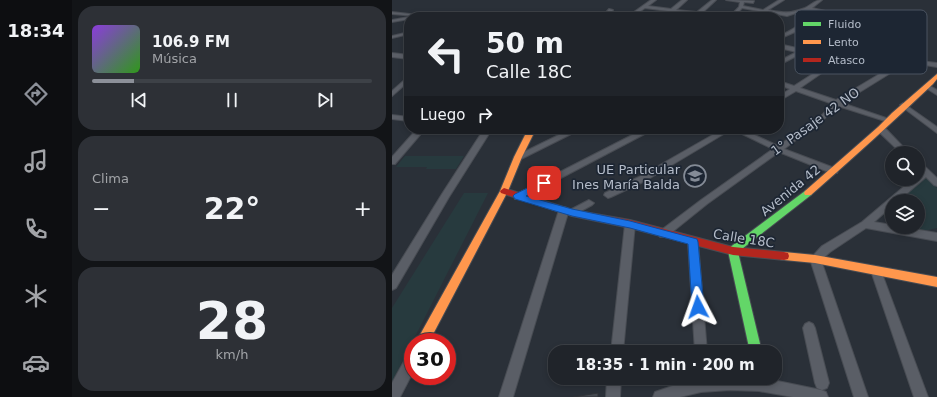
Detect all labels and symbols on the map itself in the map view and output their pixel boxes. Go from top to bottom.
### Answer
legend [795,10,927,74]
text: Fluido [828,18,861,31]
text: Lento [828,36,859,49]
text: Atasco [828,54,865,67]
street label: 1° Pasaje 42 NO [768,84,862,158]
place label: UE Particular Ines María Balda [572,162,681,192]
street label: Avenida 42 [757,162,823,219]
school or university icon: UE Particular Ines María Balda [682,163,708,189]
pin [527,166,561,200]
street label: Calle 18C [712,226,776,251]
position arrow [677,286,719,328]
speed limit sign: 30 [404,333,456,385]

